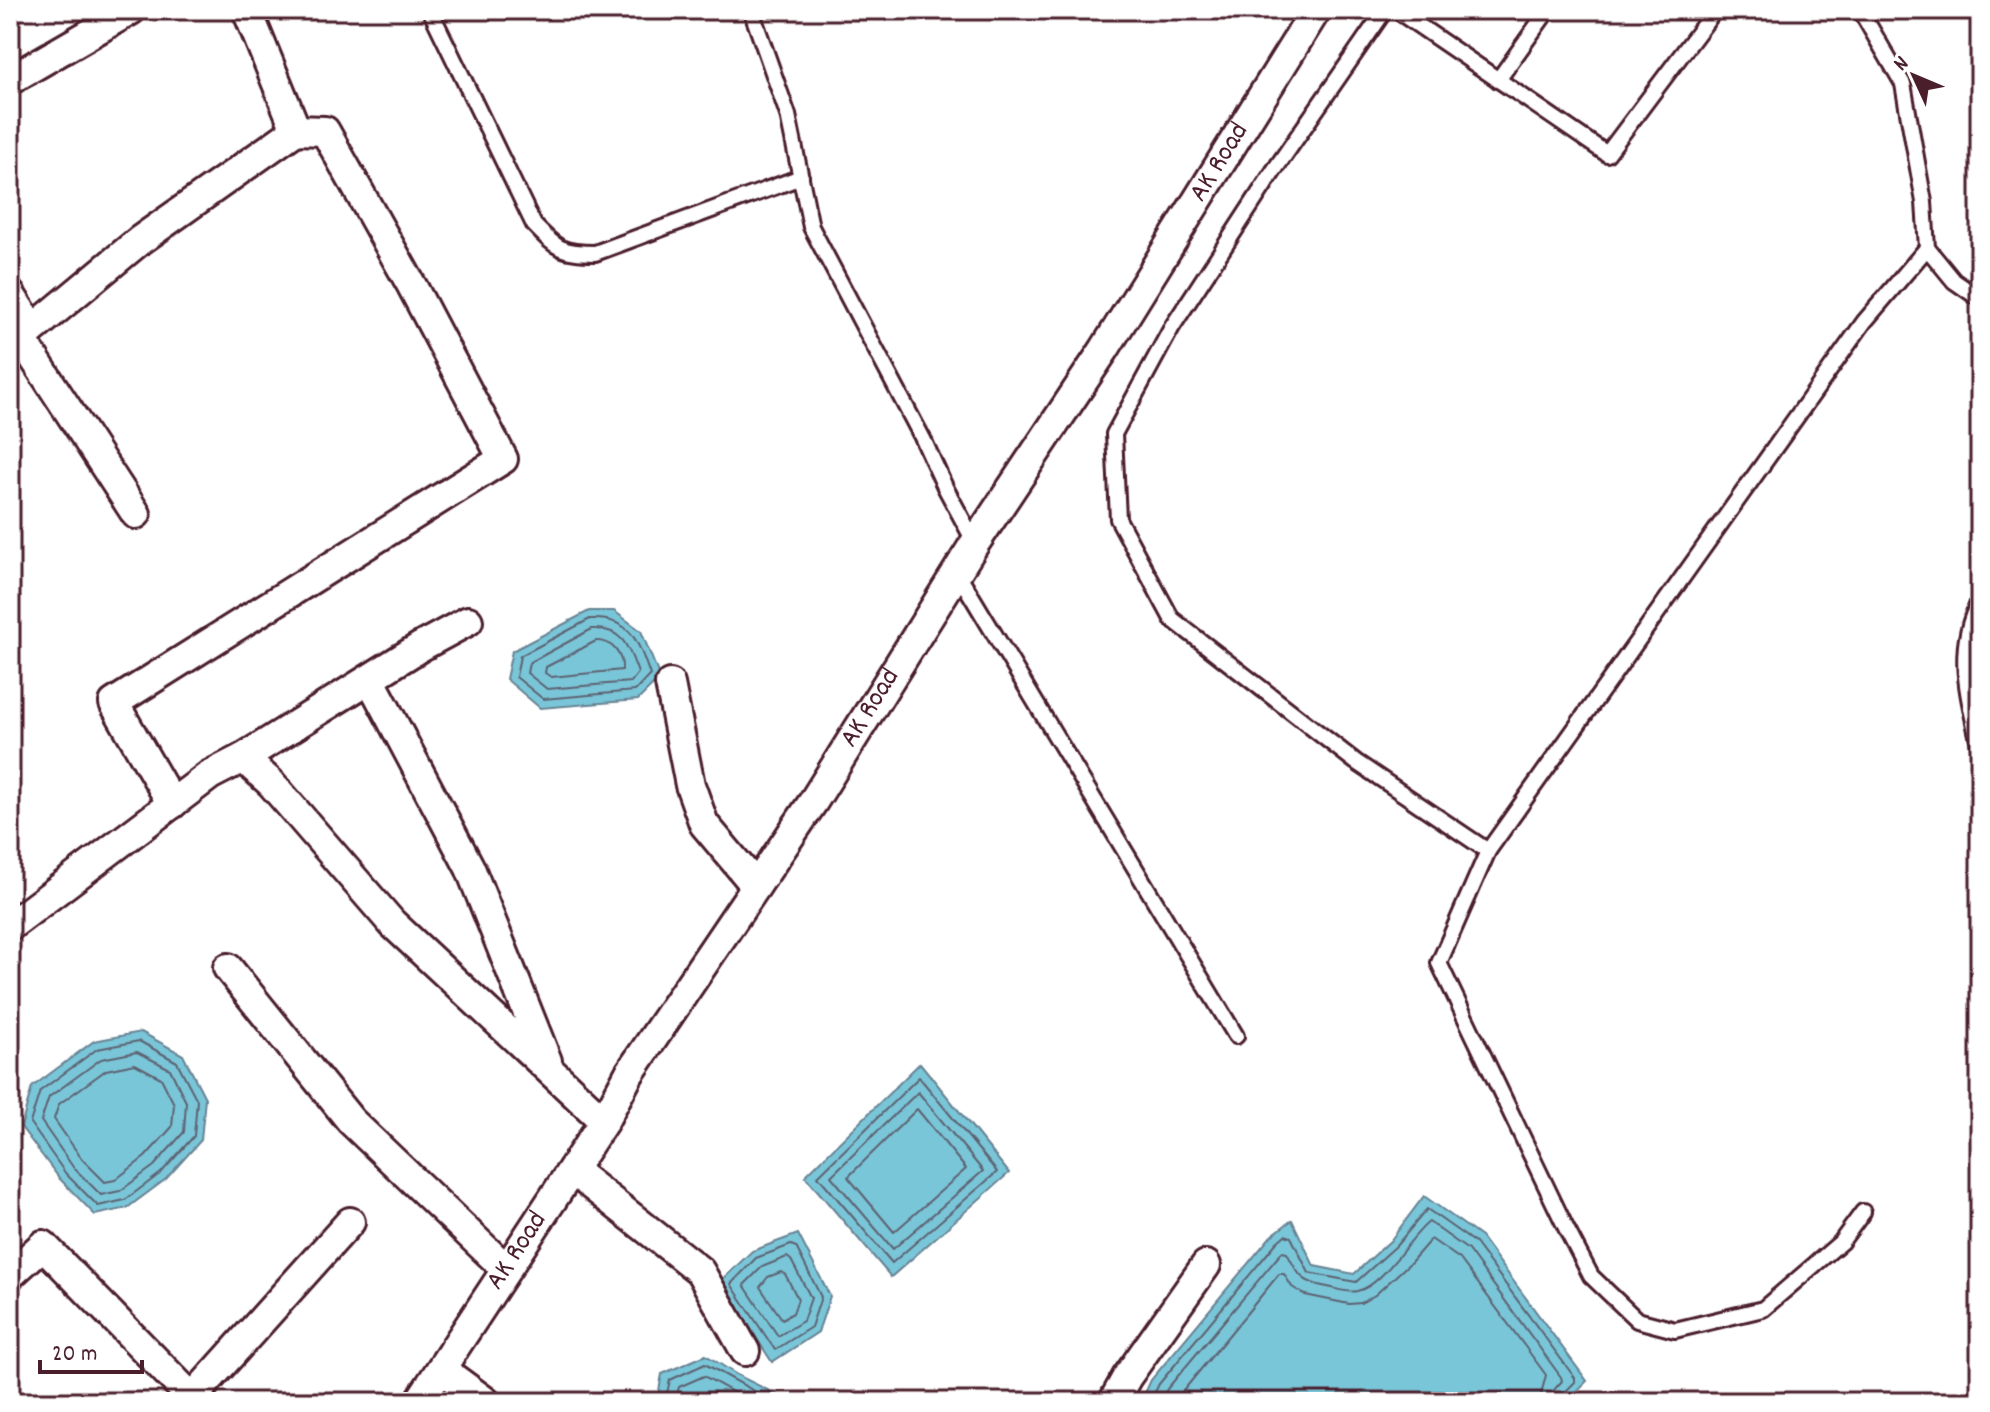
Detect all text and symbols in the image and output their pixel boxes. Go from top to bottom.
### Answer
north arrow [1874,36,1954,116]
text: N [1887,50,1917,79]
street label: AK Road [1181,116,1261,211]
street label: AK Road [831,661,911,756]
street label: AK Road [477,1204,559,1299]
scale bar [40,1324,142,1374]
text: 20 m [52,1338,98,1372]

